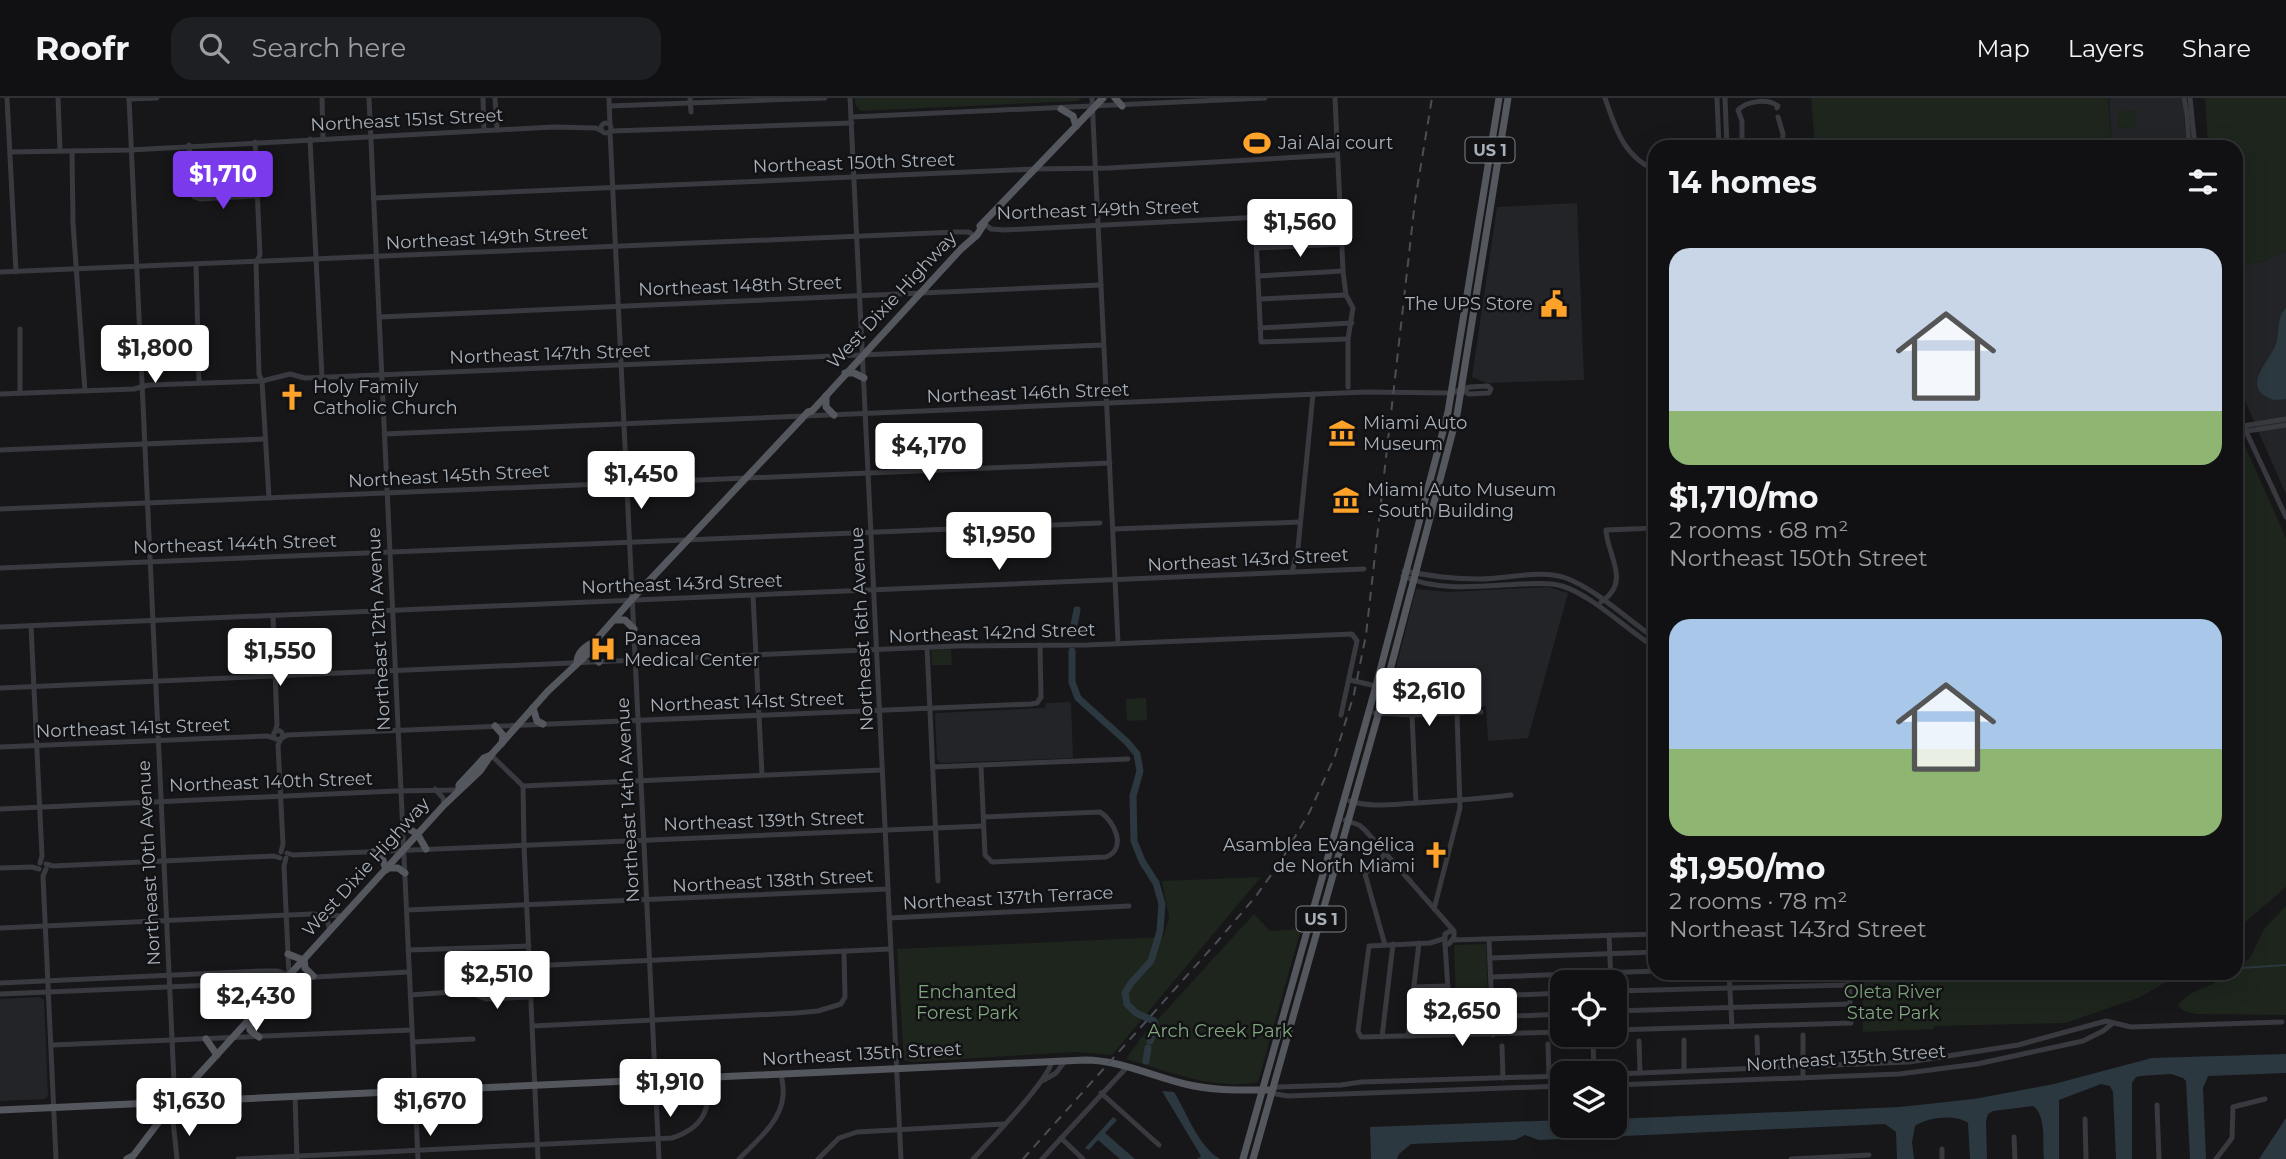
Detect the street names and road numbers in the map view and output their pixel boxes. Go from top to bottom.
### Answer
street label: Northeast 151st Street [310,104,504,136]
road number: US 1 [1466,138,1514,162]
street label: Northeast 150th Street [753,148,955,178]
street label: Northeast 149th Street [996,195,1200,225]
street label: Northeast 149th Street [385,222,589,254]
street label: West Dixie Highway [823,227,961,373]
street label: Northeast 148th Street [638,271,842,301]
street label: Northeast 147th Street [449,339,651,369]
street label: Northeast 146th Street [926,378,1130,408]
street label: Northeast 145th Street [348,460,550,492]
street label: Northeast 16th Avenue [846,526,878,732]
street label: Northeast 12th Avenue [363,527,395,731]
street label: Northeast 144th Street [133,529,337,559]
street label: Northeast 143rd Street [1147,544,1349,576]
street label: Northeast 143rd Street [581,569,783,599]
street label: Northeast 142nd Street [888,618,1096,648]
street label: Northeast 141st Street [649,688,845,716]
street label: Northeast 14th Avenue [612,697,644,903]
street label: Northeast 141st Street [35,714,231,742]
street label: Northeast 10th Avenue [133,760,165,966]
street label: Northeast 140th Street [169,767,373,797]
street label: West Dixie Highway [298,793,434,941]
street label: Northeast 139th Street [663,806,865,836]
street label: Northeast 138th Street [672,865,874,897]
street label: Northeast 137th Terrace [902,881,1114,915]
road number: US 1 [1296,906,1346,932]
street label: Northeast 135th Street [761,1038,963,1070]
street label: Northeast 135th Street [1745,1040,1947,1076]

